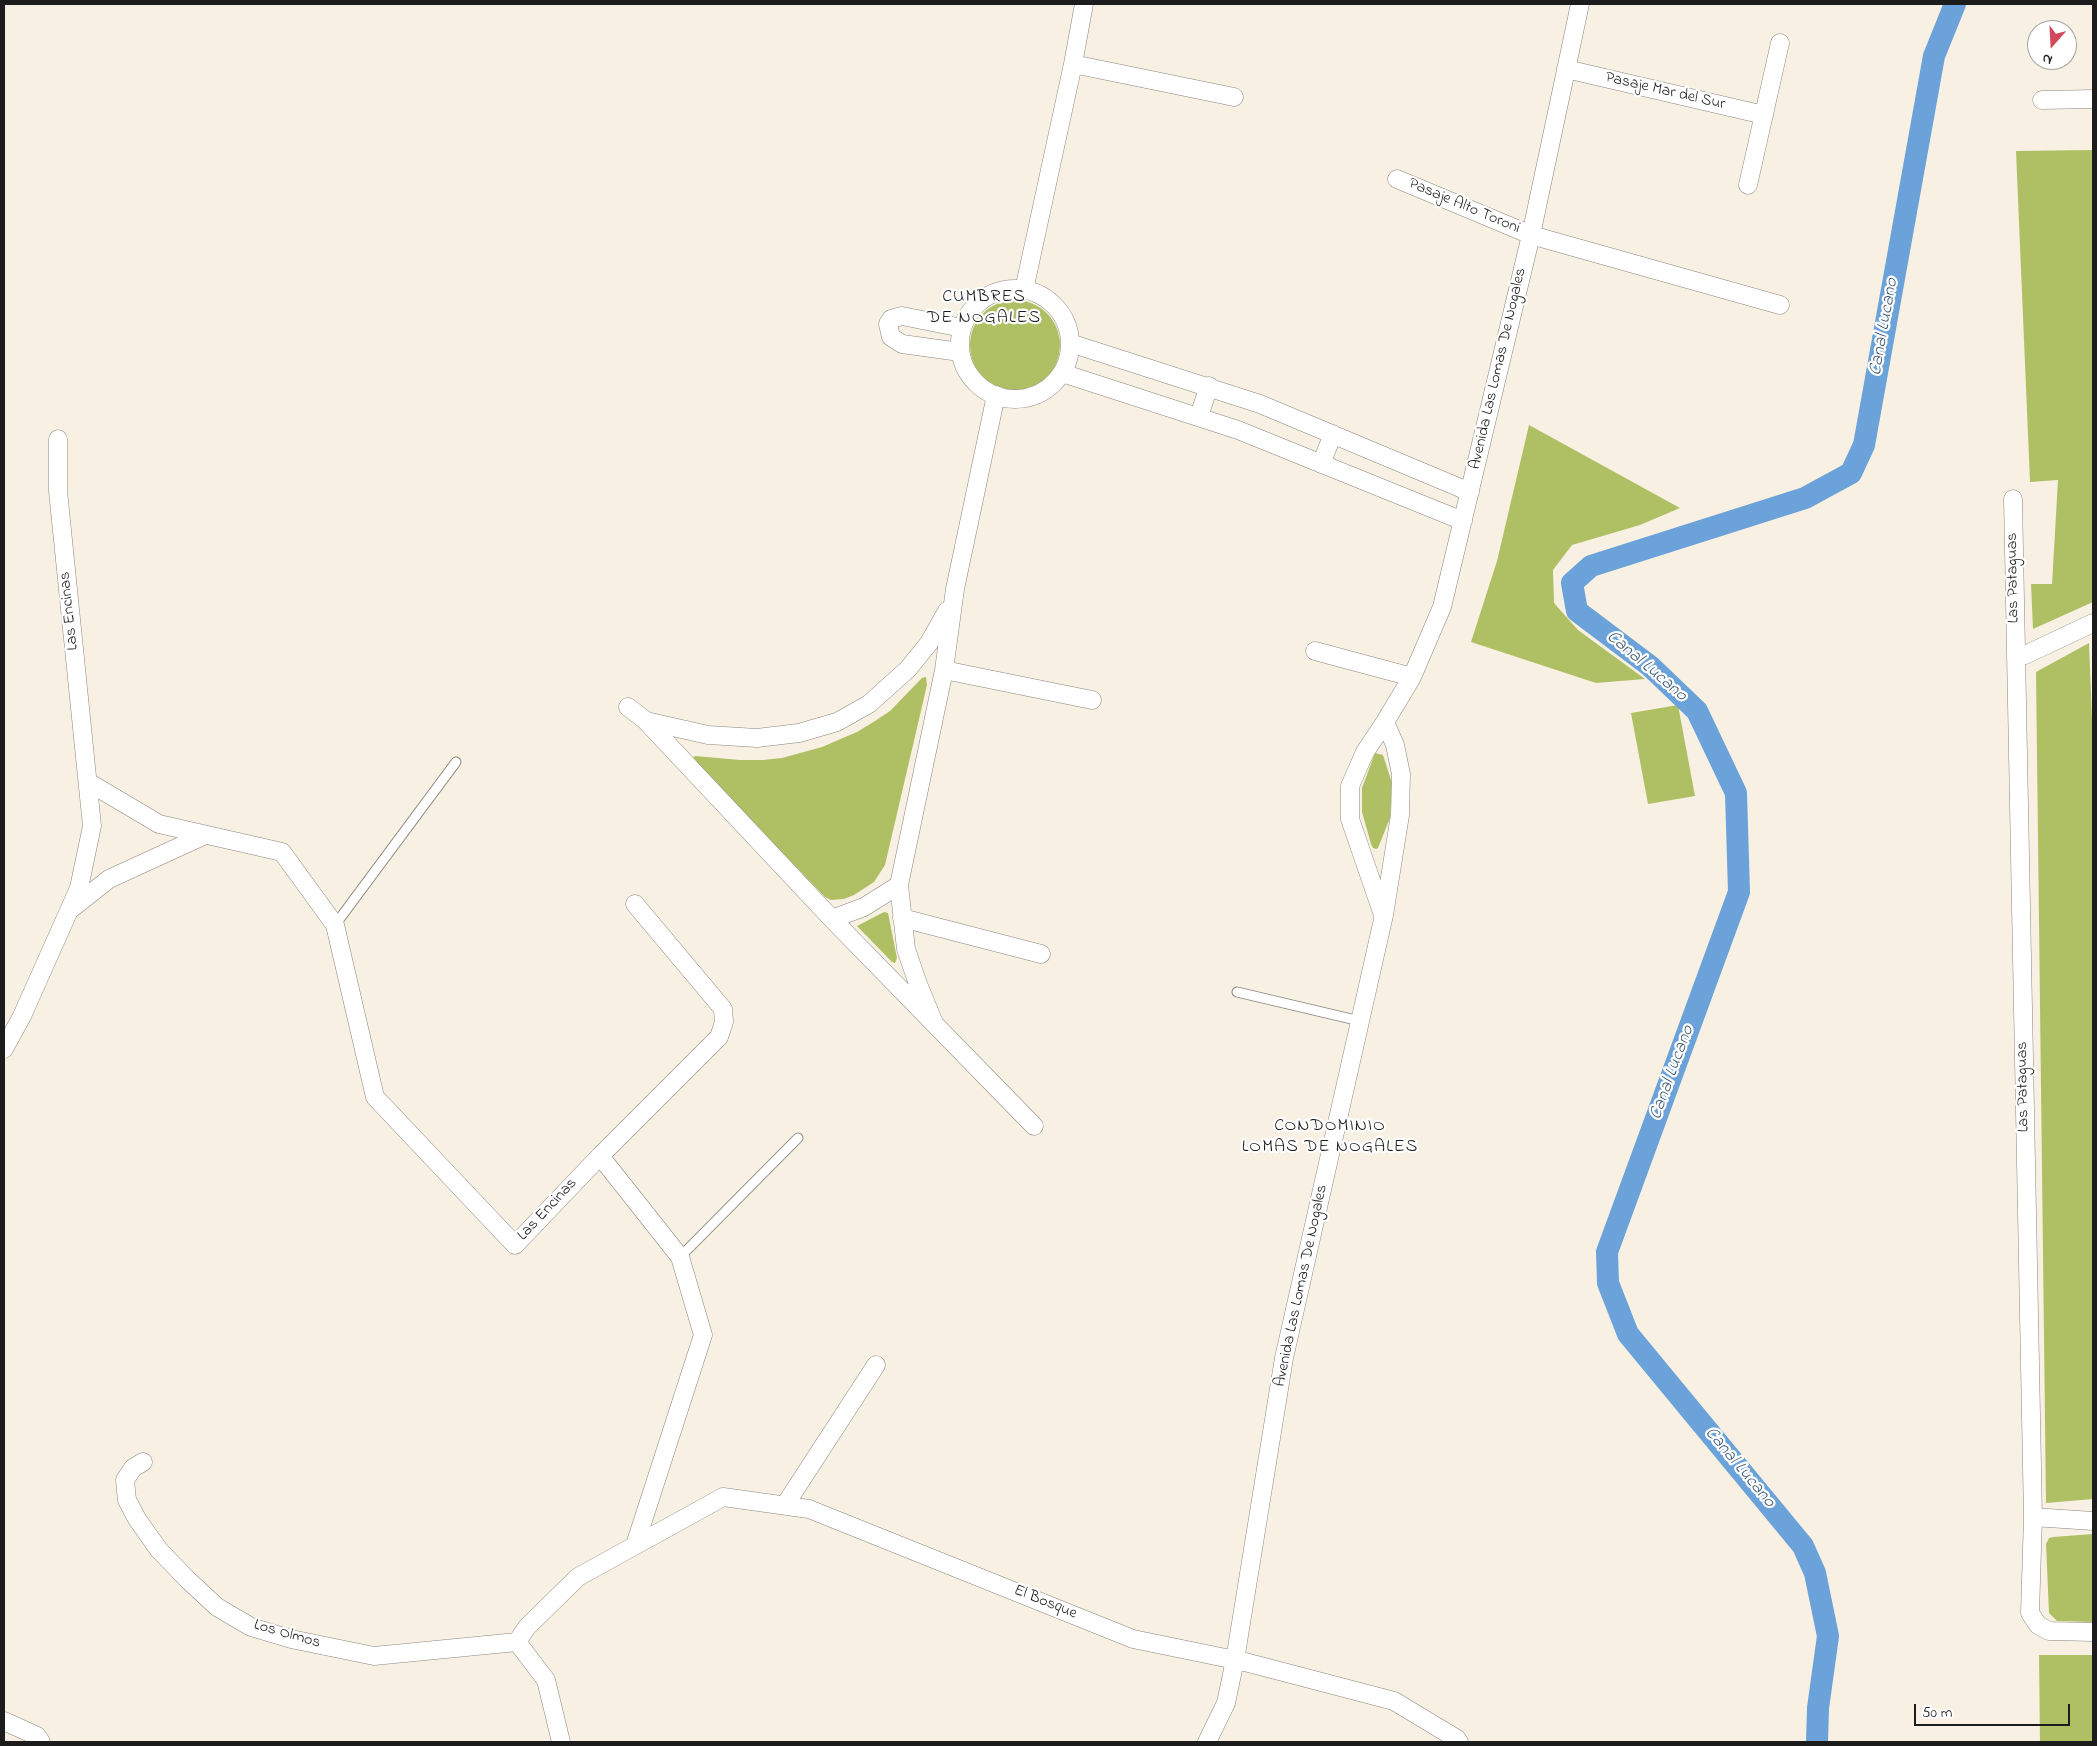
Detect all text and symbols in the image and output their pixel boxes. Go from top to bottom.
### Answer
north arrow [2027,20,2077,70]
text: N [2039,47,2055,70]
street label: Pasaje Mar del Sur [1603,69,1727,115]
street label: Pasaje Alto Toroni [1405,175,1523,239]
street label: Avenida Las Lomas De Nogales [1466,266,1532,472]
water label: Canal Lucano [1866,277,1904,377]
district label: CUMBRES DE NOGALES [926,287,1042,330]
street label: Las Pataguas [2004,532,2024,624]
street label: Las Encinas [56,571,84,651]
water label: Canal Lucano [1601,627,1691,707]
water label: Canal Lucano [1646,1023,1700,1123]
street label: Las Pataguas [2014,1041,2034,1133]
district label: CONDOMINIO LOMAS DE NOGALES [1240,1116,1420,1158]
street label: Las Encinas [514,1175,582,1245]
street label: Avenida Las Lomas De Nogales [1271,1183,1333,1389]
water label: Canal Lucano [1699,1423,1779,1513]
street label: El Bosque [1011,1582,1079,1624]
street label: Los Olmos [251,1616,323,1654]
scale bar [1917,1694,2073,1726]
text: 50 m [1922,1702,1952,1724]

